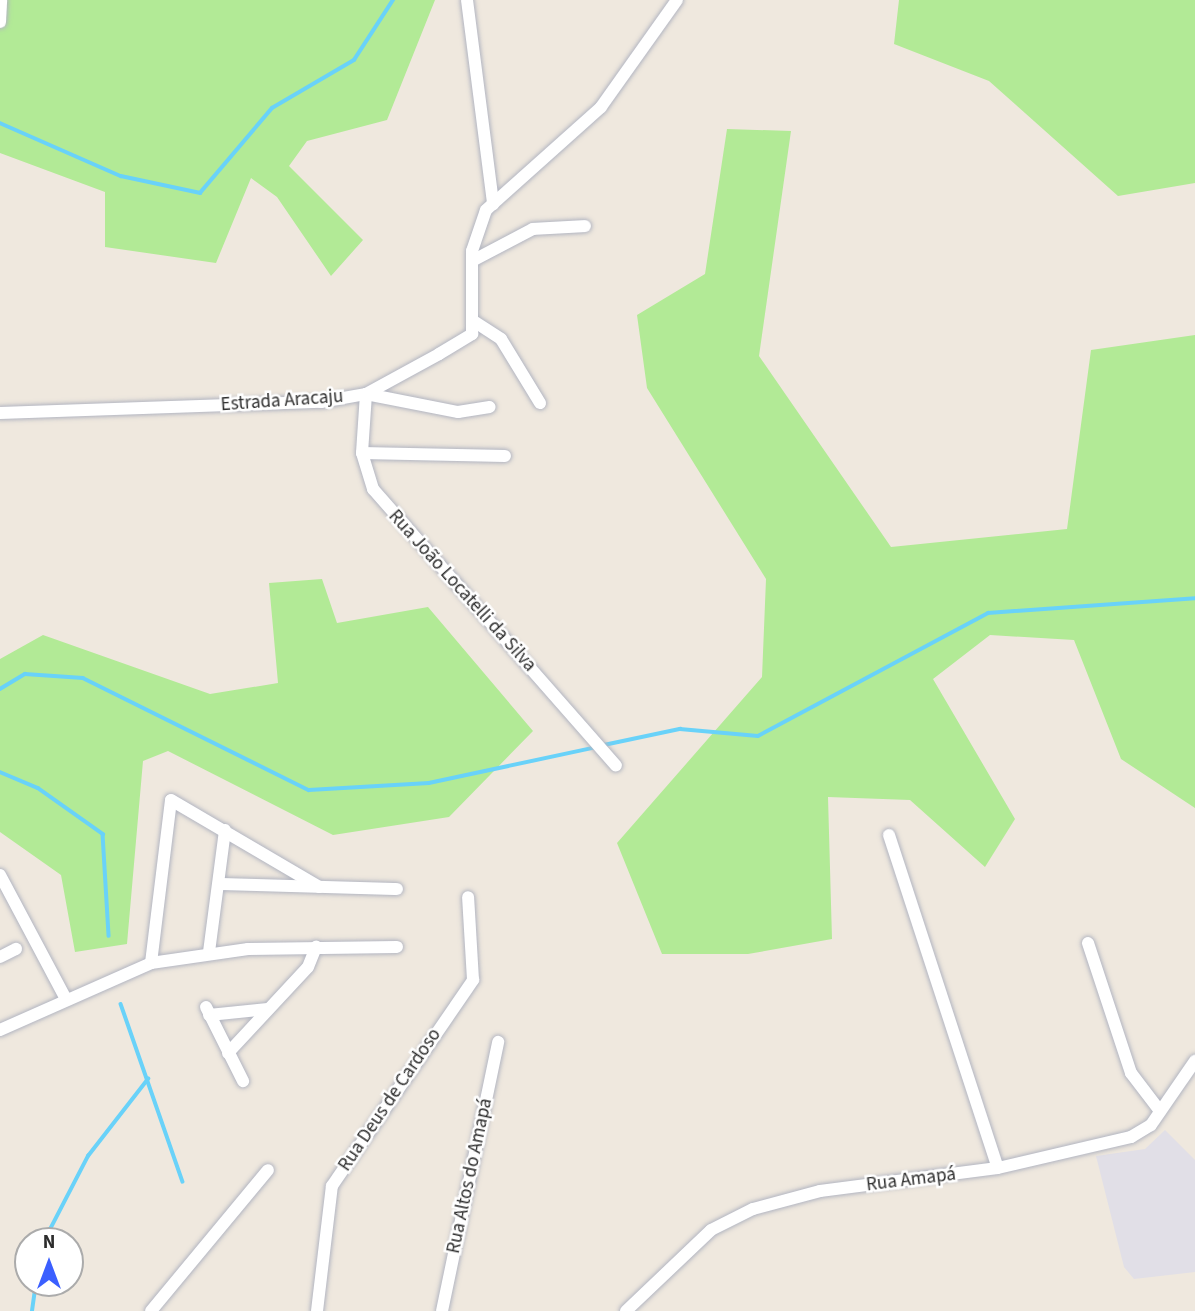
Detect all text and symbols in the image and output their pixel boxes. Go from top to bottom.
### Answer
street label: Estrada Aracaju [220,385,344,417]
street label: Rua João Locatelli da Silva [383,505,541,677]
street label: Rua Deus de Cardoso [334,1024,446,1176]
street label: Rua Altos do Amapá [442,1096,498,1256]
street label: Rua Amapá [865,1163,957,1197]
north arrow [14,1227,84,1297]
text: N [43,1229,55,1256]

